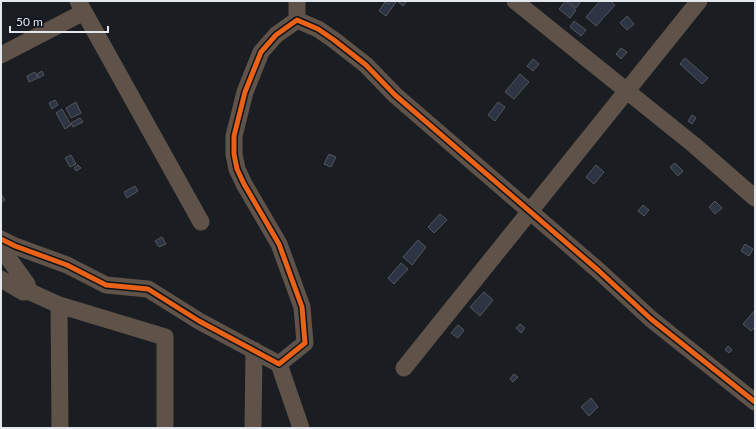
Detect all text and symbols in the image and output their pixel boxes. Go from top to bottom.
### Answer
scale bar [10,8,108,34]
text: 50 m [16,14,43,29]

